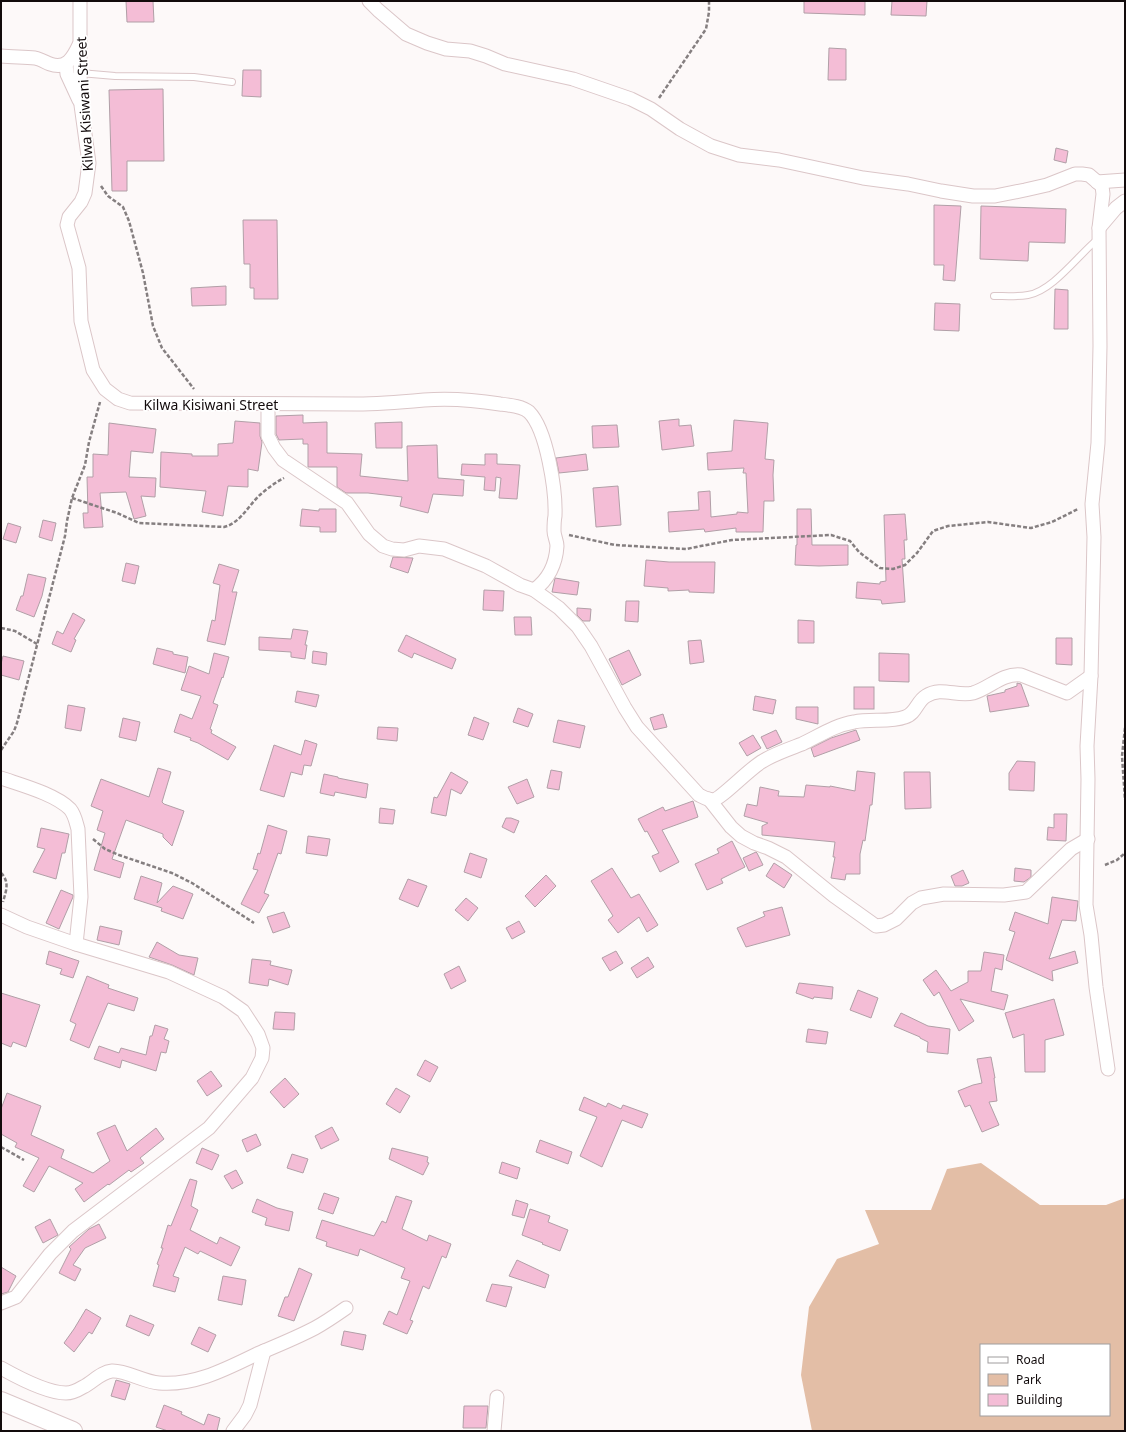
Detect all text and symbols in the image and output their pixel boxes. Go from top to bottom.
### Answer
street label: Kilwa Kisiwani Street [71,36,97,172]
street label: Kilwa Kisiwani Street [144,395,278,414]
legend [980,1344,1110,1416]
text: Road [1016,1351,1045,1368]
text: Park [1016,1371,1042,1388]
text: Building [1016,1391,1063,1408]

